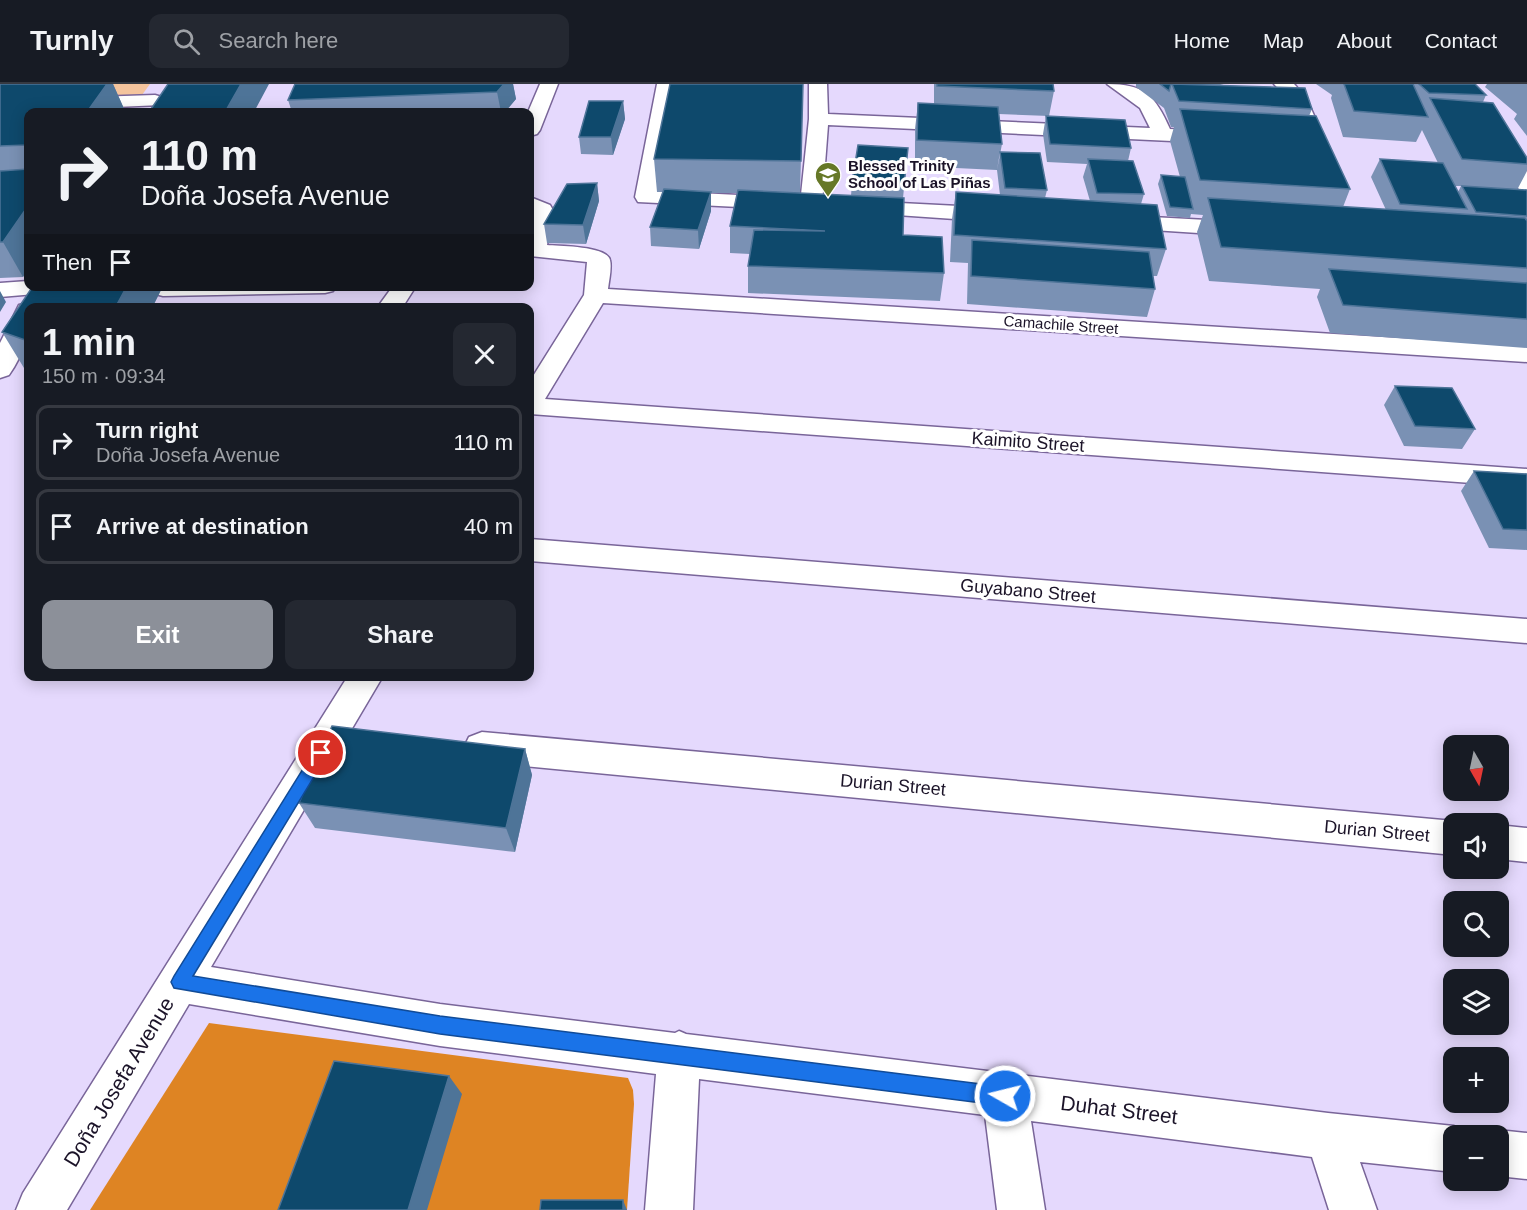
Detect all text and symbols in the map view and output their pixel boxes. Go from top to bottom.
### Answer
search box [149,14,569,68]
text: Turnly [30,25,113,56]
icon: search [170,25,203,58]
text: Search here [218,28,338,53]
text: Home [1174,29,1230,52]
text: Map [1263,29,1304,52]
text: About [1337,29,1392,52]
text: Contact [1425,29,1497,52]
icon: right [42,132,120,210]
text: 110 m [141,132,258,179]
place label: Blessed Trinity School of Las Piñas [848,157,991,191]
school or university icon: Blessed Trinity School of Las Piñas [813,160,843,198]
text: Doña Josefa Avenue [141,181,390,211]
icon: arrive [104,246,137,279]
text: Then [42,250,92,275]
street label: Camachile Street [1003,312,1120,337]
text: 1 min [42,322,136,363]
button: close [453,323,516,386]
text: 150 m · 09:34 [42,365,165,387]
text: Turn right [96,418,198,443]
icon: right [45,426,78,459]
street label: Kaimito Street [971,428,1085,456]
text: 110 m [453,430,513,455]
text: Doña Josefa Avenue [96,444,280,466]
icon: arrive [45,510,78,543]
text: Arrive at destination [96,514,309,539]
text: 40 m [464,514,513,539]
street label: Guyabano Street [959,575,1097,607]
button: Exit [42,600,273,669]
button: Share [285,600,516,669]
pin [295,727,346,778]
north arrow [1443,735,1509,801]
map controls [1443,735,1509,1191]
icon: arrive [304,736,337,769]
street label: Durian Street [839,770,947,800]
button: sound [1443,813,1509,879]
street label: Durian Street [1323,816,1431,846]
button: search [1443,891,1509,957]
button: layers [1443,969,1509,1035]
street label: Doña Josefa Avenue [59,993,178,1171]
button: + [1443,1047,1509,1113]
position arrow [973,1064,1037,1128]
street label: Duhat Street [1059,1091,1179,1128]
button: − [1443,1125,1509,1191]

